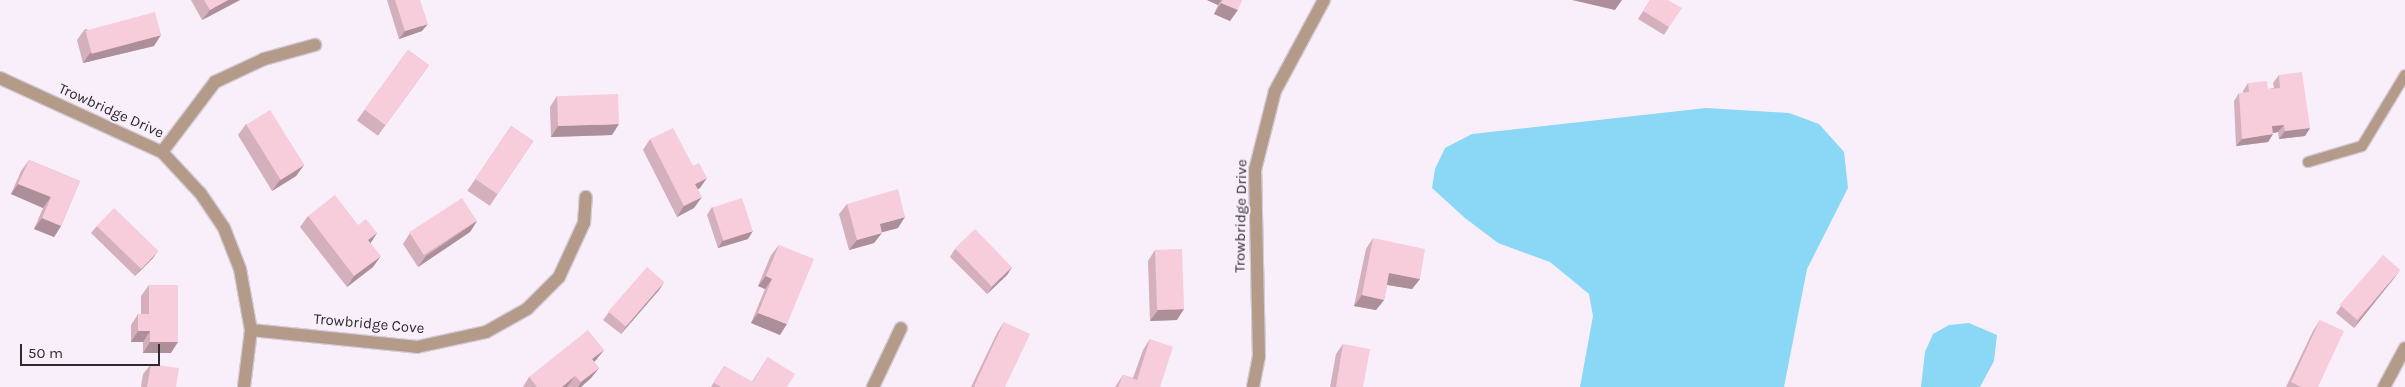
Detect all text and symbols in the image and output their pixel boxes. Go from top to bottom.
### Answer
street label: Trowbridge Drive [56,80,166,142]
street label: Trowbridge Drive [1231,159,1251,273]
street label: Trowbridge Cove [313,310,425,338]
scale bar [22,334,162,366]
text: 50 m [28,344,63,362]

